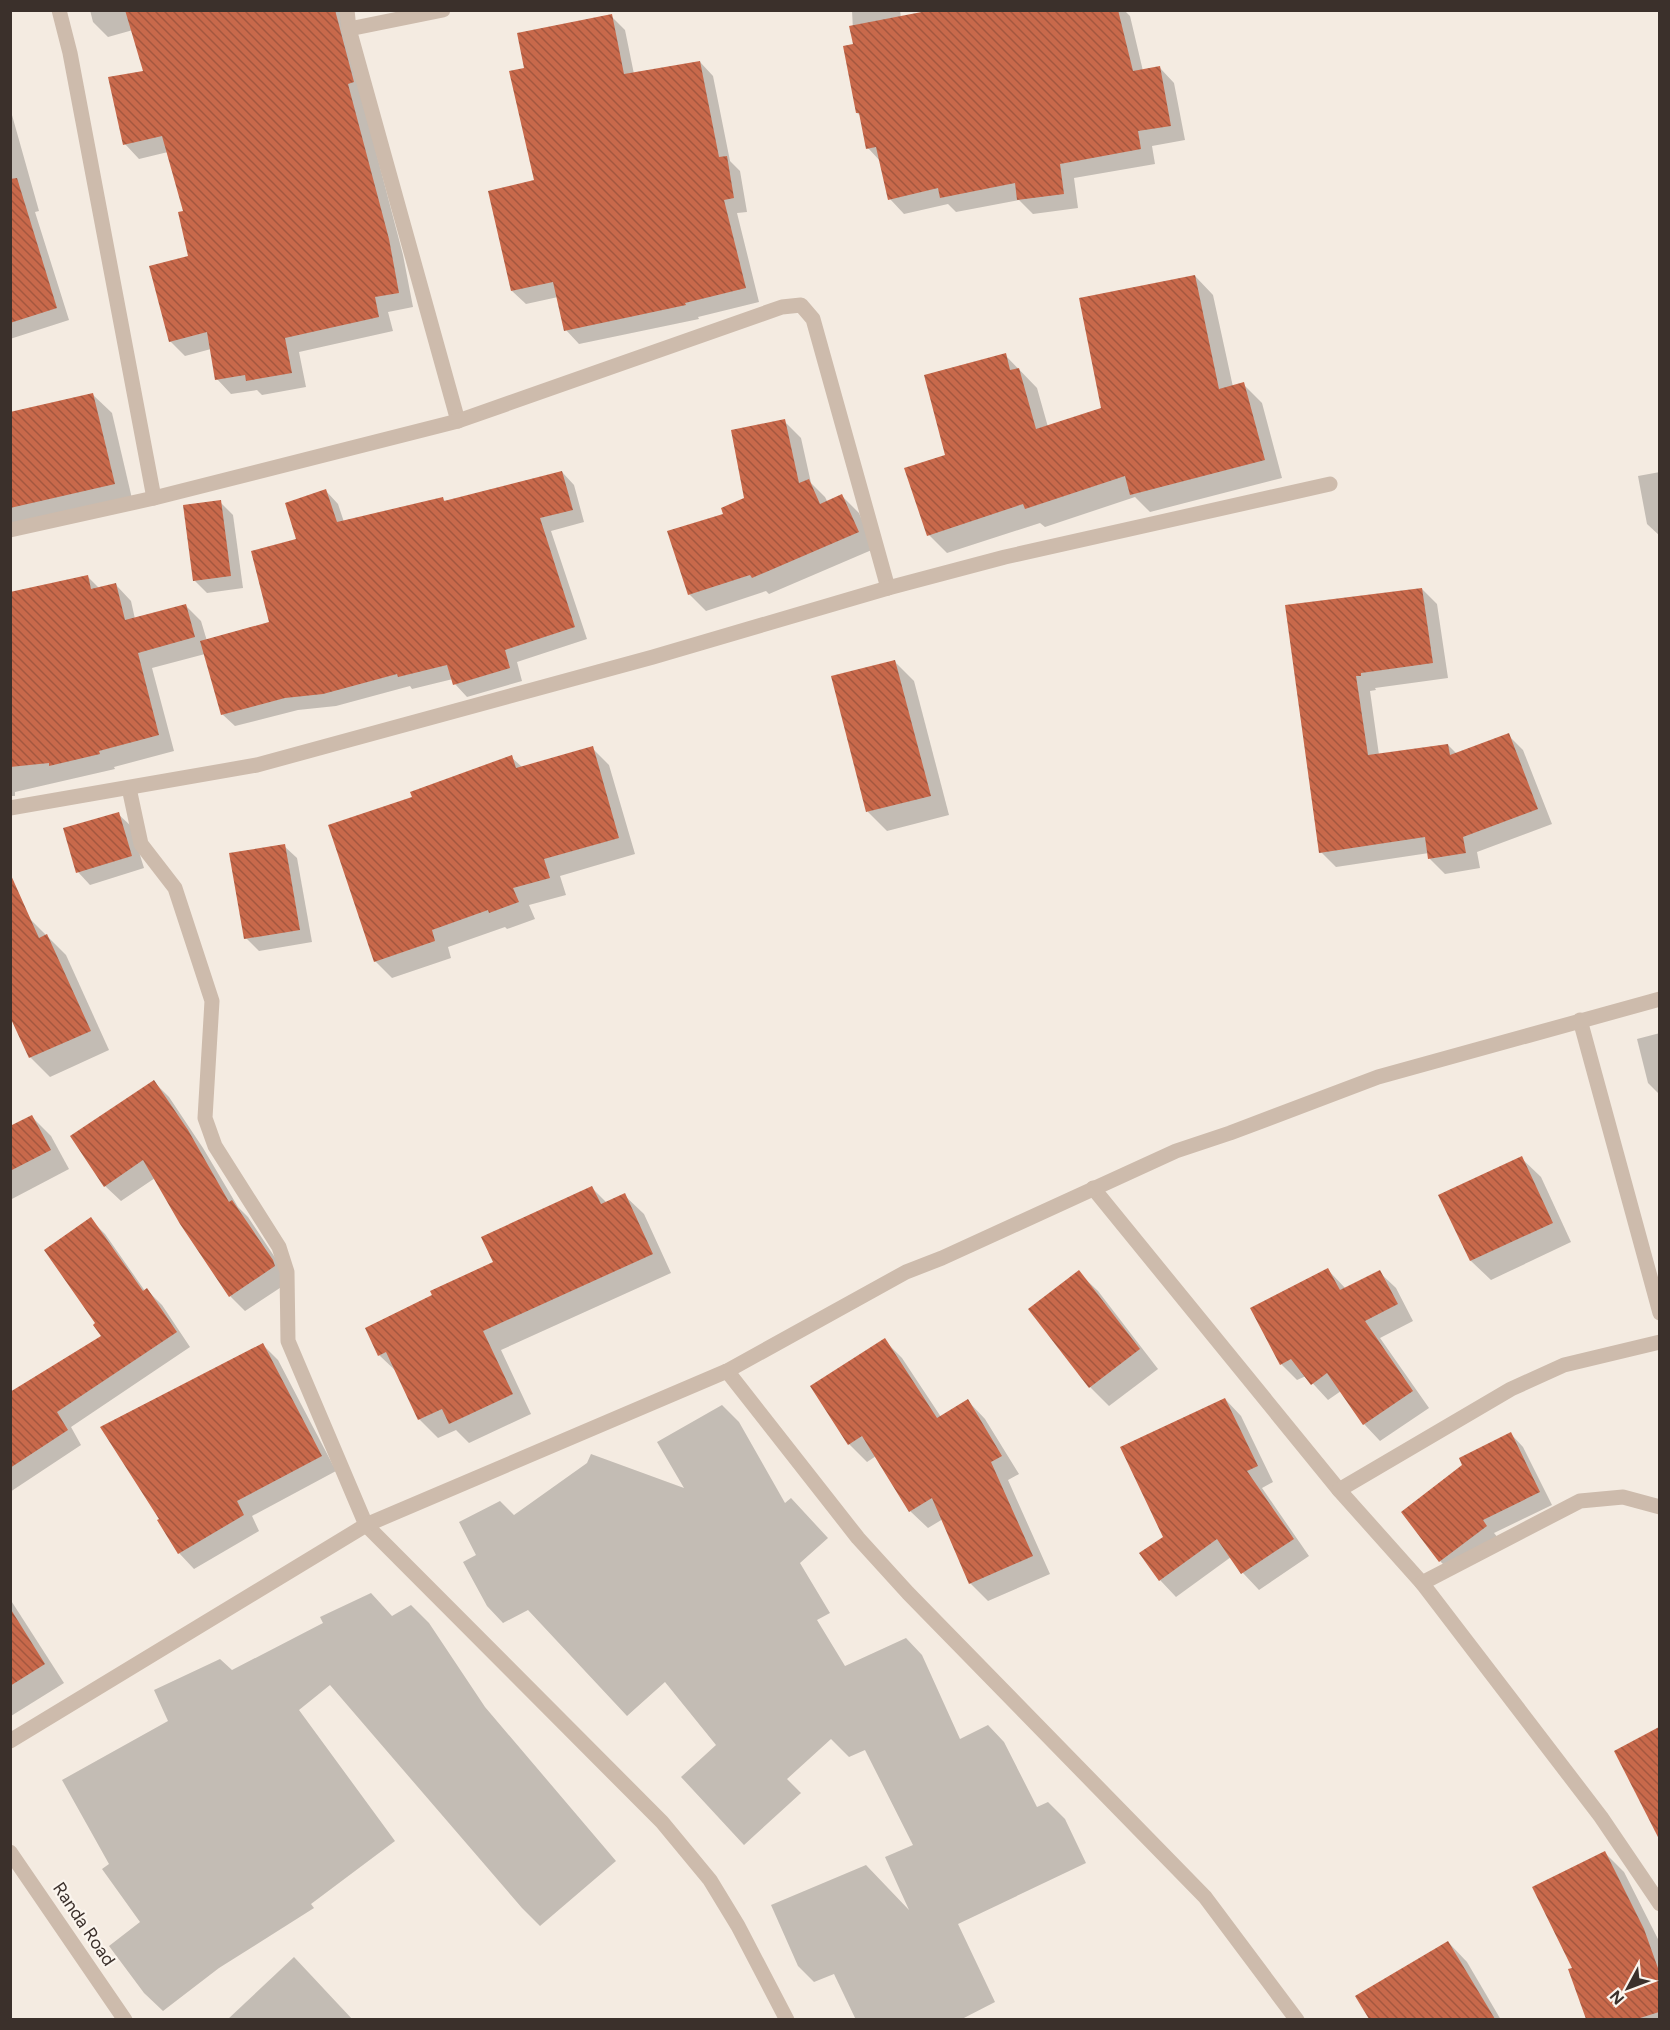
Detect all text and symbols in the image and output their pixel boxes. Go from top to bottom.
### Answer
street label: Randa Road [48,1878,120,1970]
north arrow [1598,1958,1658,2018]
text: N [1606,1987,1628,2008]

